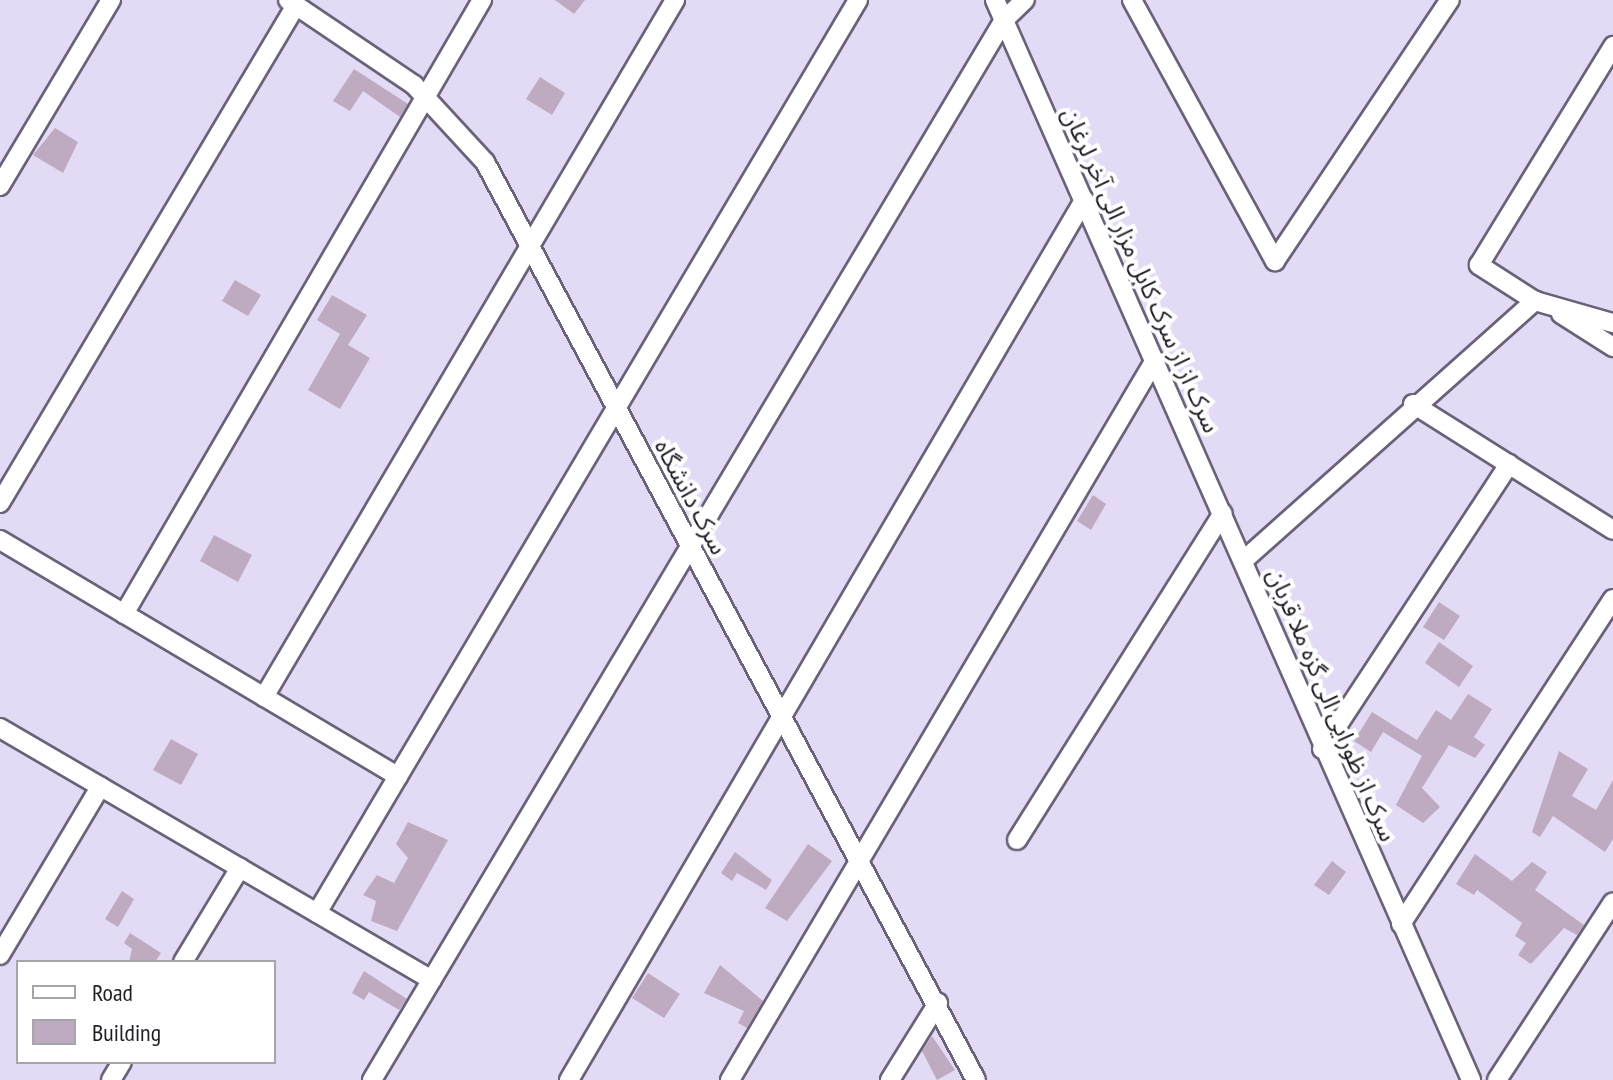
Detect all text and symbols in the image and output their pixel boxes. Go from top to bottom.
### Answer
street label: سرک از از سرک کابل مزار الی آخر لرغان [1056,103,1226,437]
street label: سرک دانشگاه [649,434,733,560]
street label: سرک از ظورایی الی گزه ملا قربان [1261,564,1403,846]
legend [16,960,276,1064]
text: Road [92,977,133,1008]
text: Building [92,1017,161,1048]

